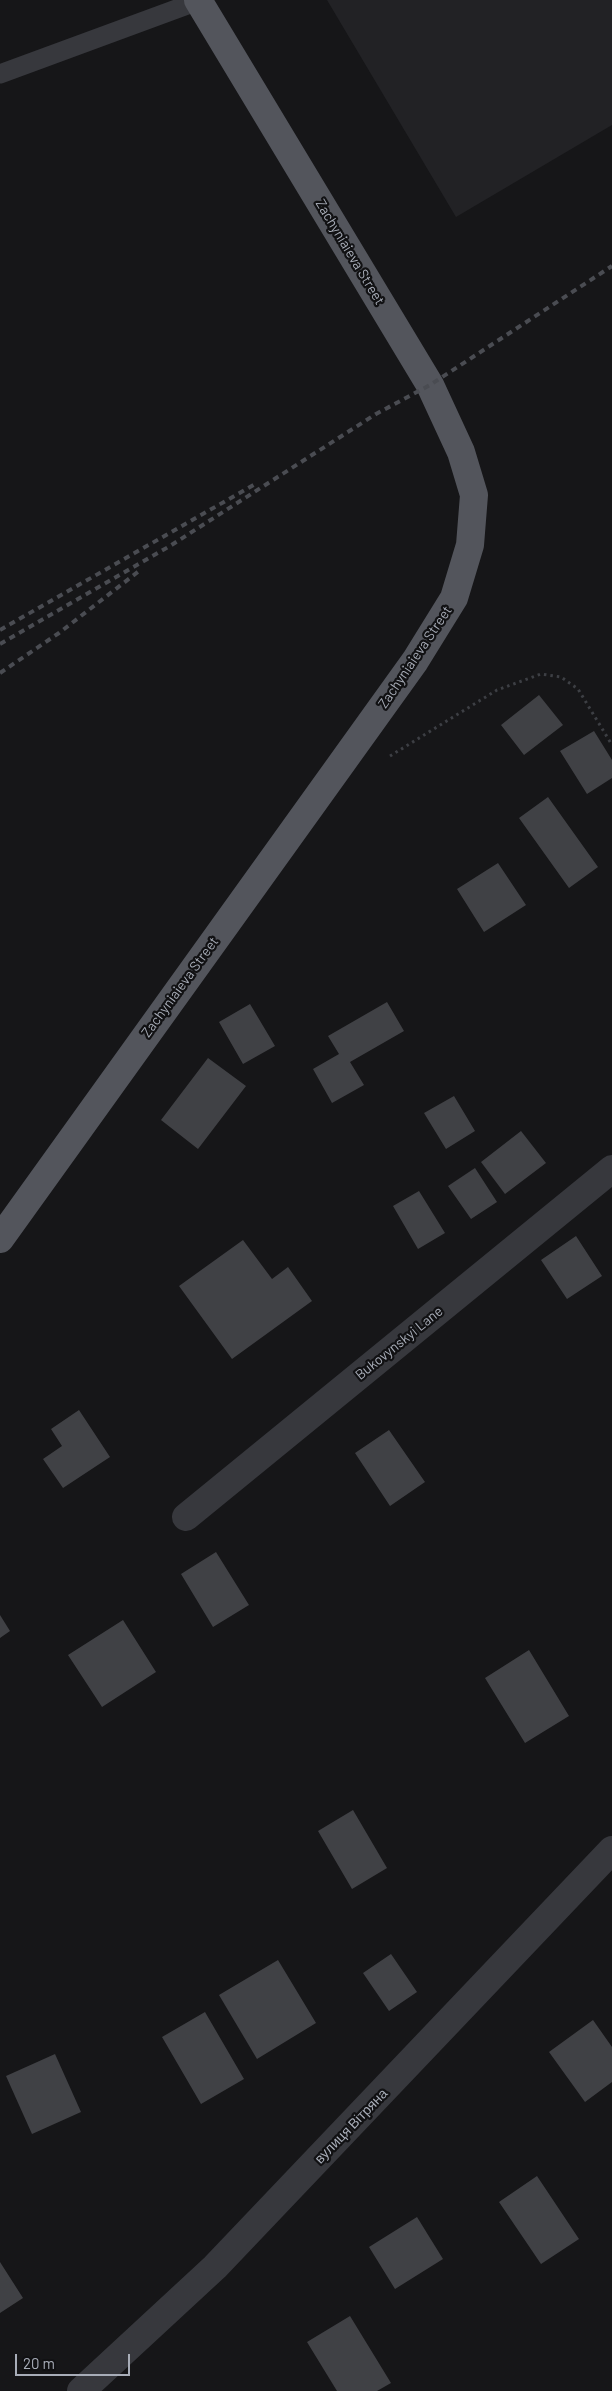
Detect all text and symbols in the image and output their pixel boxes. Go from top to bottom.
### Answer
street label: Zachyniaieva Street [312,196,388,308]
street label: Zachyniaieva Street [375,603,455,711]
street label: Zachyniaieva Street [138,934,222,1040]
street label: Bukovynskyi Lane [352,1303,446,1383]
street label: вулиця Вітряна [311,2085,391,2167]
scale bar [18,2344,132,2376]
text: 20 m [23,2354,55,2372]

